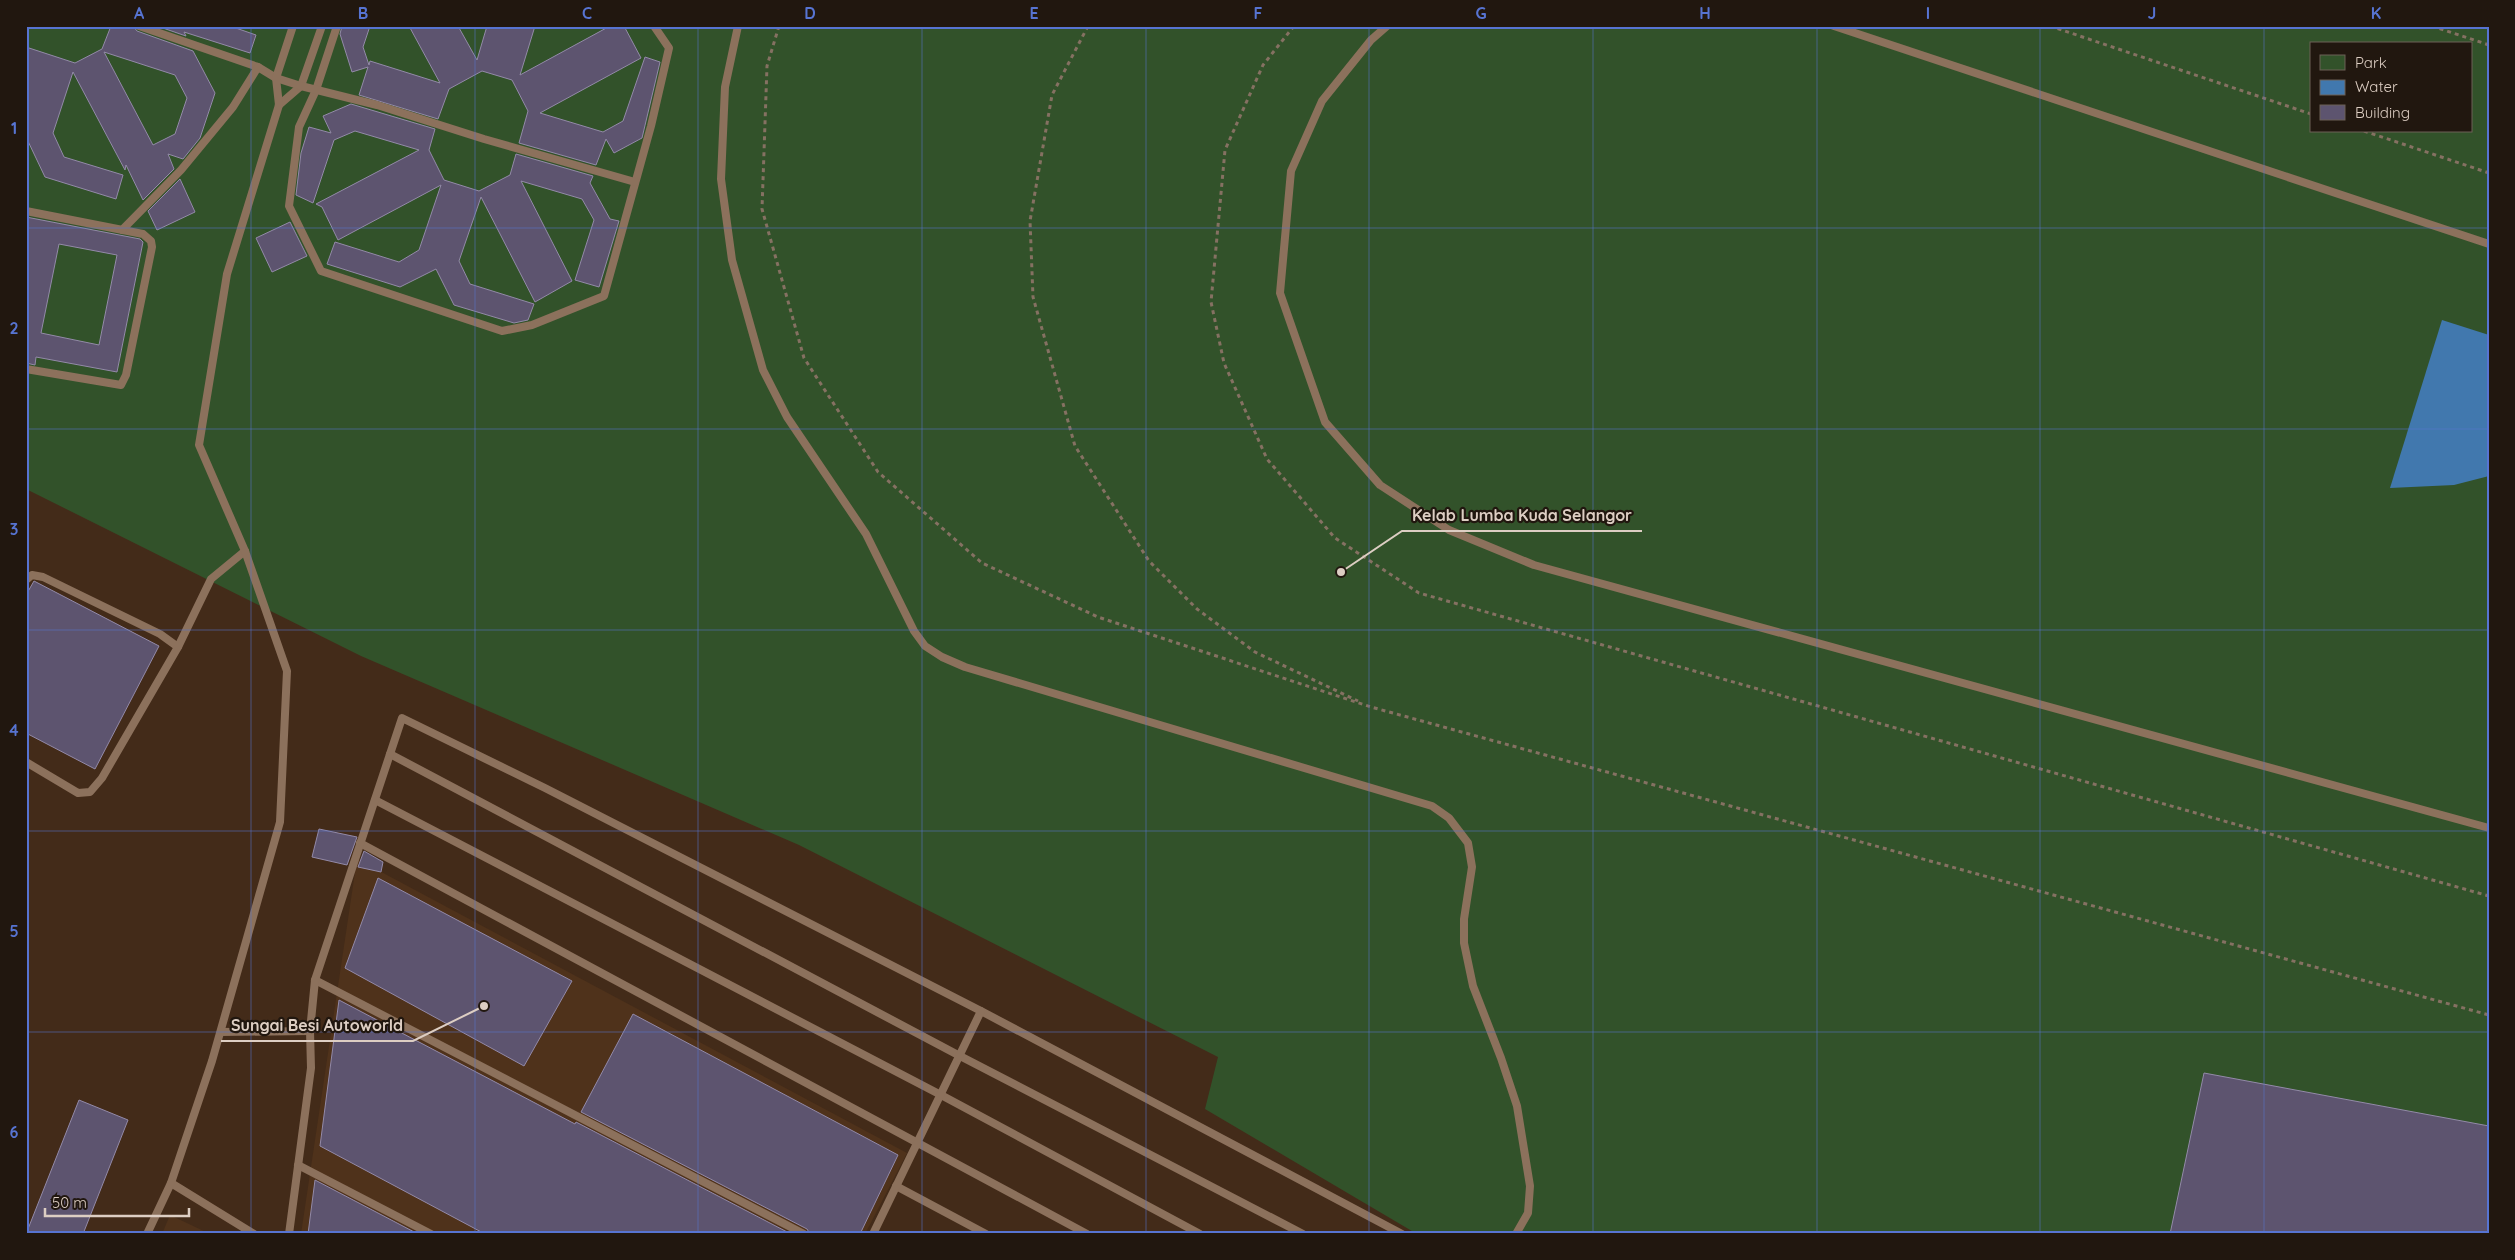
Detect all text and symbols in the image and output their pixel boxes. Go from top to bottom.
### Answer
text: A [134,3,145,23]
text: B [358,3,368,23]
text: C [582,3,592,23]
text: D [804,3,816,23]
text: E [1029,3,1039,23]
text: F [1254,3,1263,23]
text: G [1475,3,1487,23]
text: H [1699,3,1711,23]
text: I [1926,3,1930,23]
text: J [2148,3,2156,23]
text: K [2371,3,2381,23]
legend [2310,42,2472,132]
text: Park [2355,53,2387,72]
text: Water [2355,77,2398,96]
text: Building [2355,103,2410,122]
text: 1 [11,118,17,138]
text: 2 [9,318,19,338]
callout: Kelab Lumba Kuda Selangor [1402,500,1642,531]
text: Kelab Lumba Kuda Selangor [1412,505,1632,525]
text: 3 [10,519,18,539]
text: 4 [9,720,19,740]
text: 5 [9,921,19,941]
callout: Sungai Besi Autoworld [221,1010,413,1041]
text: Sungai Besi Autoworld [231,1015,403,1035]
text: 6 [10,1122,19,1142]
scale bar [45,1185,189,1217]
text: 50 m [52,1193,87,1212]

